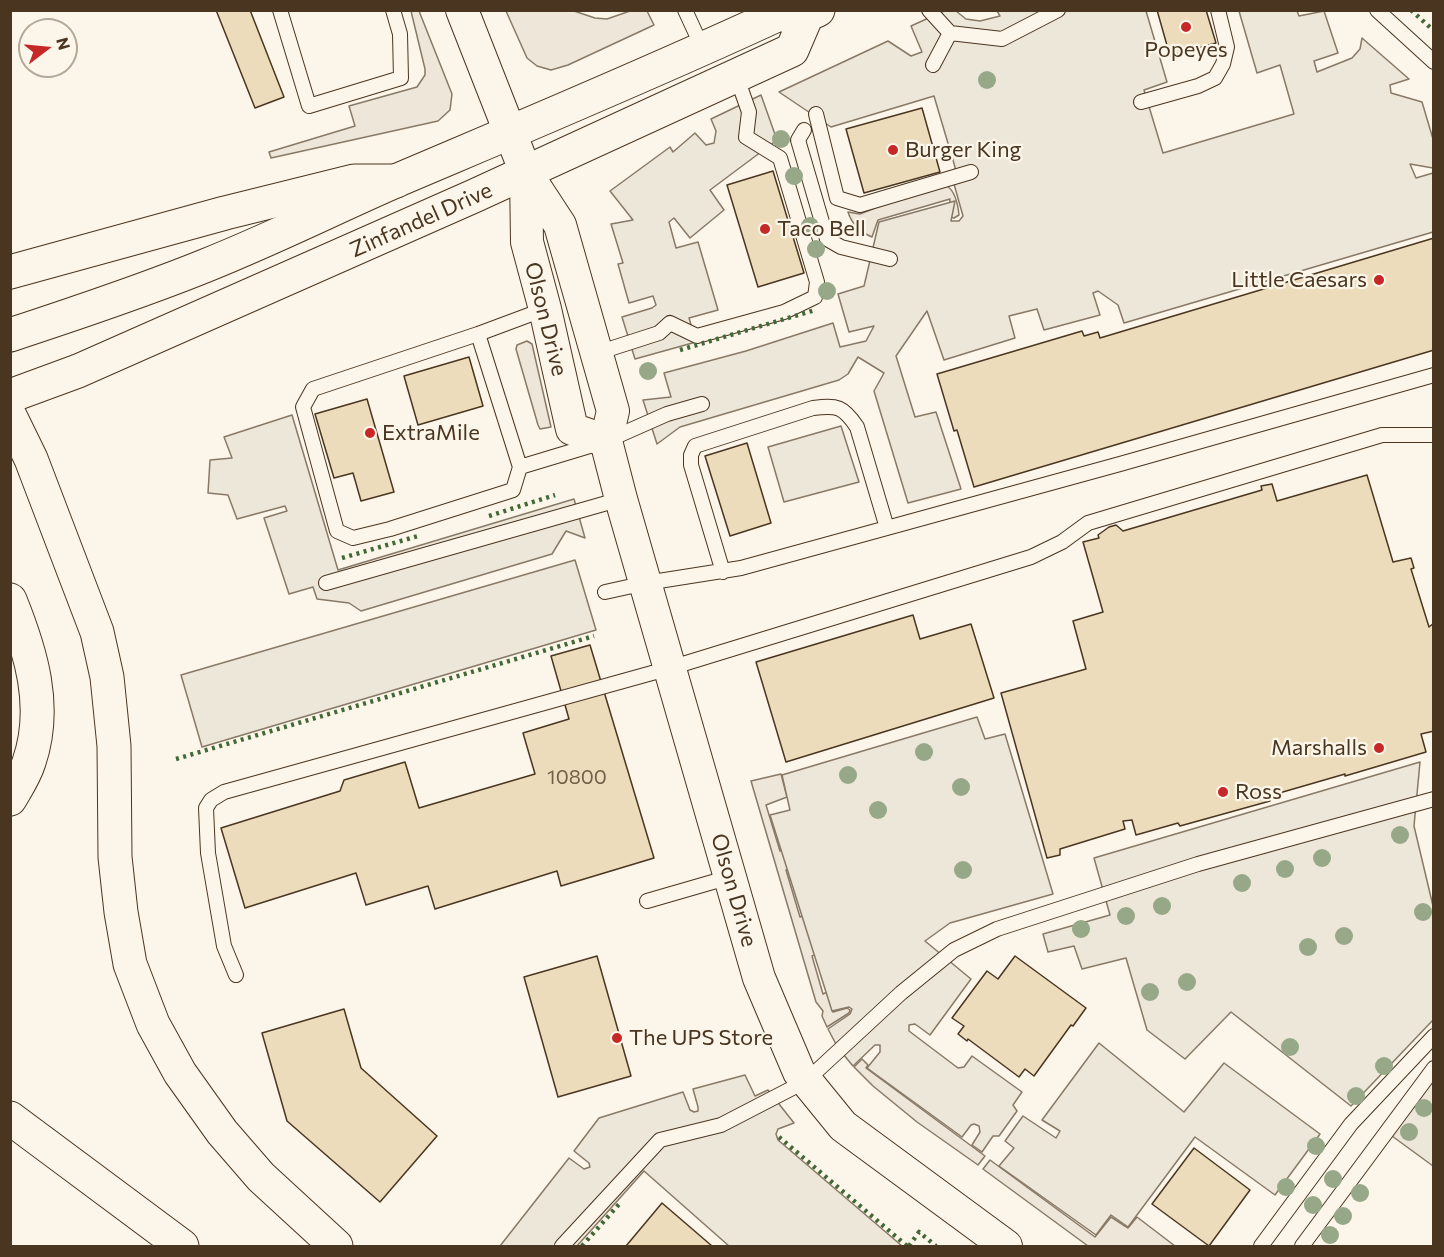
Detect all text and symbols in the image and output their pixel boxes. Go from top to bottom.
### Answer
north arrow [18,18,78,78]
marker: Popeyes [1179,20,1193,34]
text: N [53,35,75,52]
place label: Popeyes [1144,37,1228,63]
place label: Burger King [905,137,1022,163]
marker: Burger King [886,143,900,157]
street label: Zinfandel Drive [346,177,496,263]
place label: Taco Bell [777,216,866,242]
marker: Taco Bell [758,222,772,236]
street label: Olson Drive [519,259,573,379]
place label: Little Caesars [1231,267,1367,293]
marker: Little Caesars [1372,273,1386,287]
place label: ExtraMile [382,420,480,446]
marker: ExtraMile [363,426,377,440]
place label: Marshalls [1271,735,1367,761]
marker: Marshalls [1372,741,1386,755]
house number: 10800 [547,765,607,789]
place label: Ross [1235,779,1282,805]
marker: Ross [1216,785,1230,799]
street label: Olson Drive [705,830,763,950]
place label: The UPS Store [629,1025,773,1051]
marker: The UPS Store [610,1031,624,1045]

